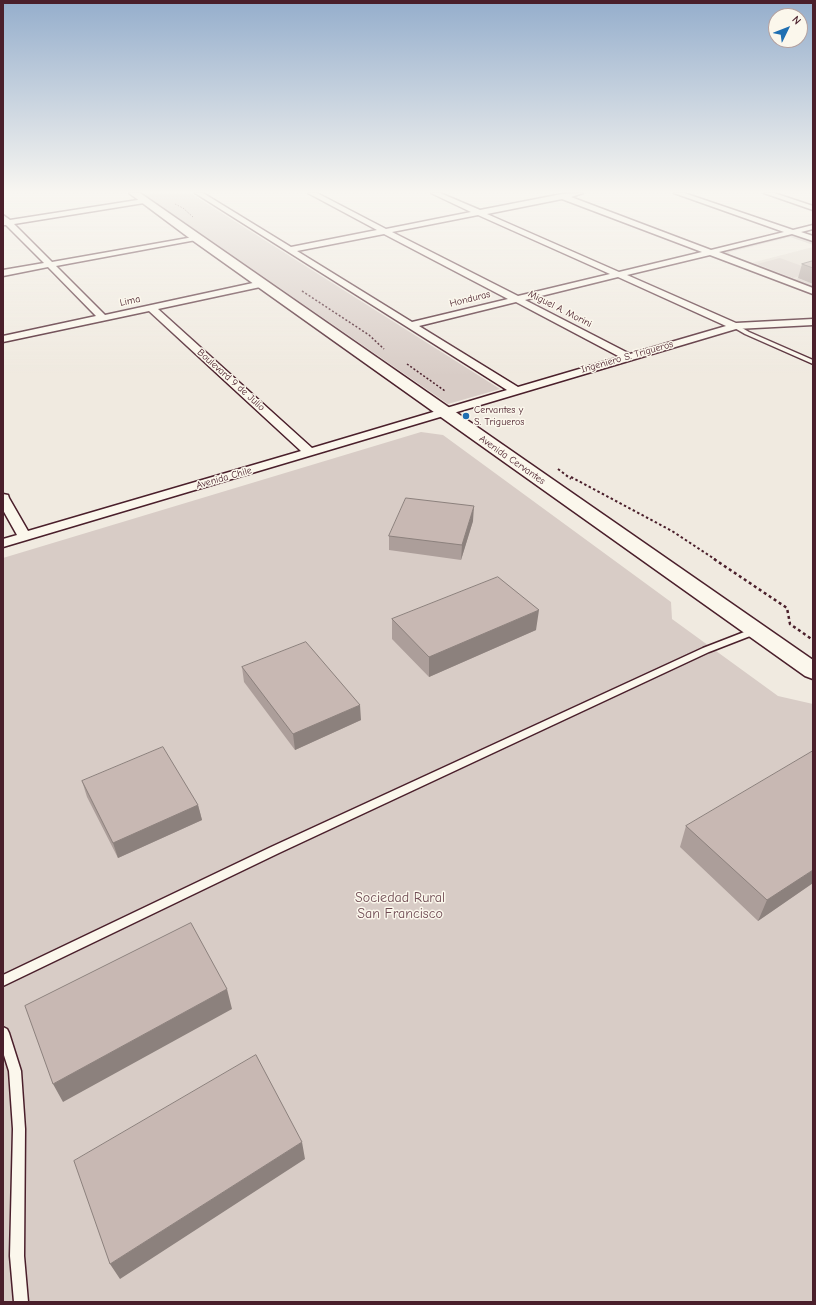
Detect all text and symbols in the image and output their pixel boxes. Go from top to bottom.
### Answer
north arrow [768,8,808,48]
text: N [789,13,804,27]
street label: Honduras [448,288,492,310]
street label: Miguel A. Morini [526,288,594,330]
street label: Lima [119,293,141,309]
street label: Ingeniero S. Trigueros [579,338,675,376]
street label: Boulevard 9 de Julio [195,346,267,414]
place label: Cervantes y S. Trigueros [474,404,524,428]
marker: Cervantes y S. Trigueros [461,411,471,421]
street label: Avenida Cervantes [477,433,547,487]
street label: Avenida Chile [195,464,253,492]
park label: Sociedad Rural San Francisco [355,890,445,922]

